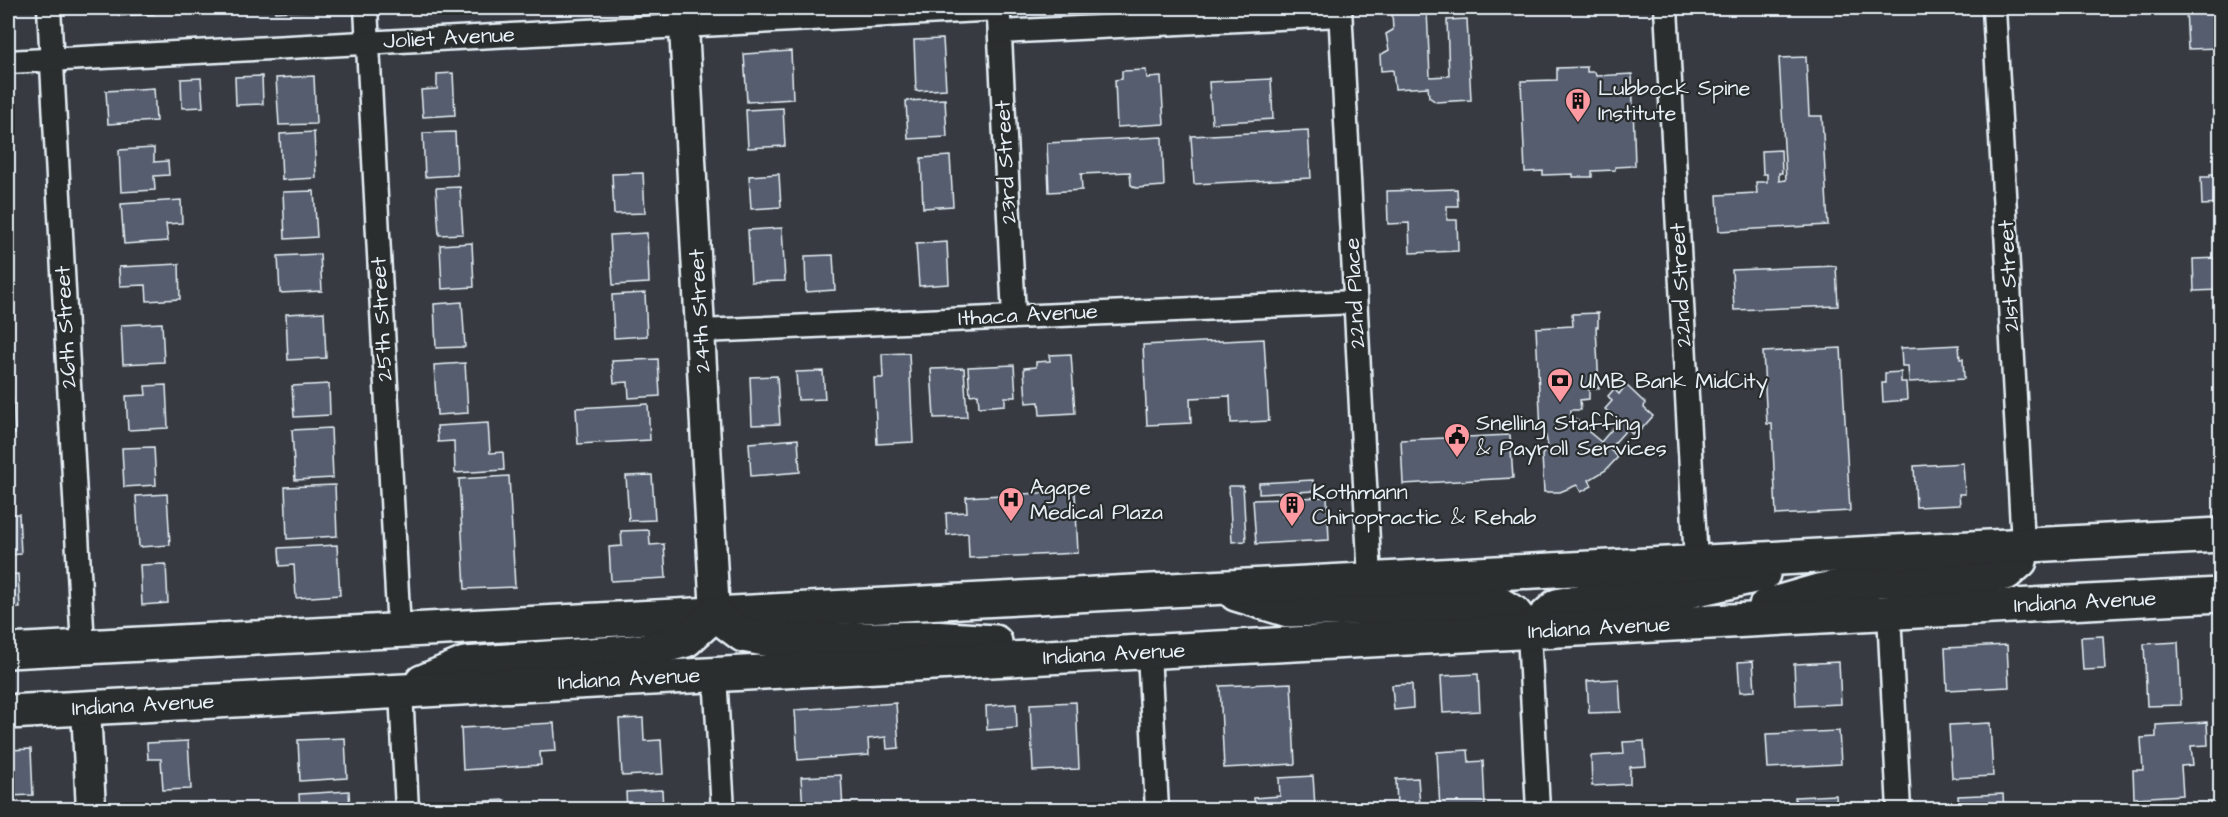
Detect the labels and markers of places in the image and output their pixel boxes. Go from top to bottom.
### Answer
place label: Lubbock Spine Institute [1598,73,1750,129]
building icon: Lubbock Spine Institute [1563,86,1593,124]
bank icon: UMB Bank MidCity [1545,366,1575,404]
place label: UMB Bank MidCity [1580,366,1768,398]
place label: Snelling Staffing & Payroll Services [1476,408,1667,465]
public building icon: Snelling Staffing & Payroll Services [1442,421,1472,459]
place label: Agape Medical Plaza [1030,472,1163,528]
place label: Kothmann Chiropractic & Rehab [1312,477,1536,533]
hospital icon: Agape Medical Plaza [996,485,1026,523]
building icon: Kothmann Chiropractic & Rehab [1277,490,1307,528]

